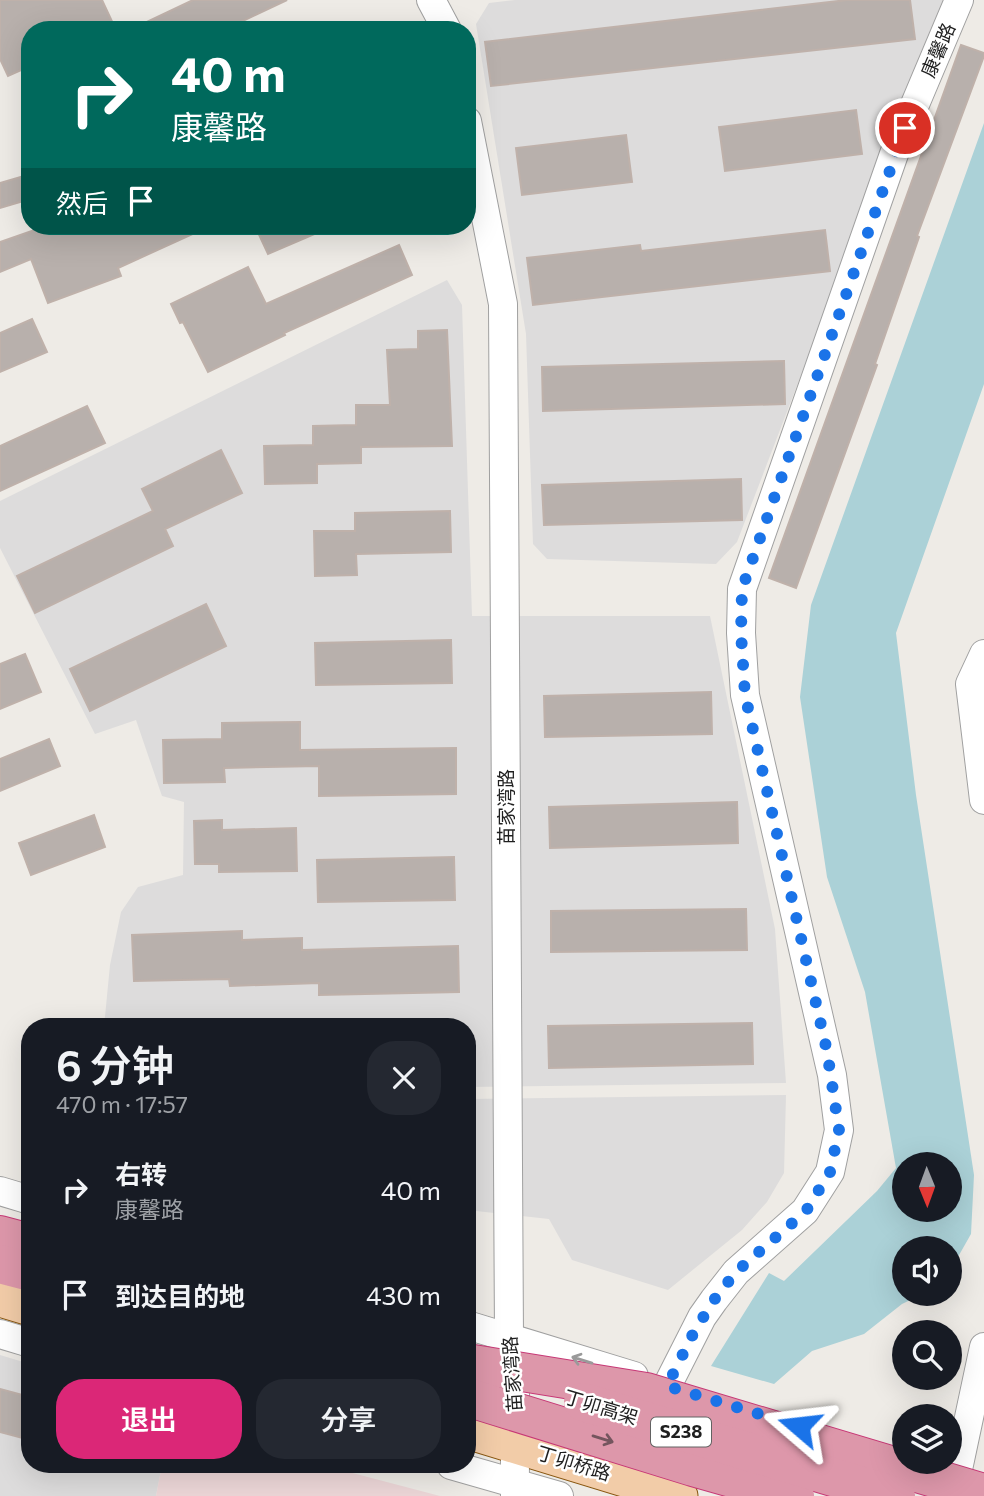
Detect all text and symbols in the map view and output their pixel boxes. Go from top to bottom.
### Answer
street label: 康馨路 [916,19,959,81]
text: 40 m [171,42,286,102]
icon: right [56,49,147,140]
pin [875,98,935,158]
text: 康馨路 [171,106,267,146]
icon: arrive [886,109,924,147]
icon: arrive [122,182,160,220]
text: 然后 [56,187,108,218]
street label: 苗家湾路 [494,769,517,845]
text: 6 分钟 [56,1038,174,1090]
button: close [367,1041,441,1115]
text: 470 m · 17:57 [56,1090,188,1118]
north arrow [892,1152,962,1222]
map controls [892,1152,962,1474]
text: 右转 [115,1158,167,1189]
icon: right [56,1171,94,1209]
text: 40 m [381,1174,441,1205]
text: 康馨路 [115,1195,184,1223]
button: sound [892,1236,962,1306]
icon: arrive [56,1276,94,1314]
text: 430 m [366,1279,441,1310]
text: 到达目的地 [115,1280,245,1311]
button: search [892,1320,962,1390]
street label: 苗家湾路 [497,1335,526,1413]
one-way arrow [571,1352,593,1365]
button: 退出 [56,1379,242,1459]
button: 分享 [256,1379,441,1459]
street label: 丁卯高架 [561,1384,641,1429]
position arrow [762,1389,836,1463]
button: layers [892,1404,962,1474]
road number: S238 [651,1418,711,1447]
one-way arrow [591,1434,613,1447]
street label: 丁卯桥路 [534,1440,614,1485]

